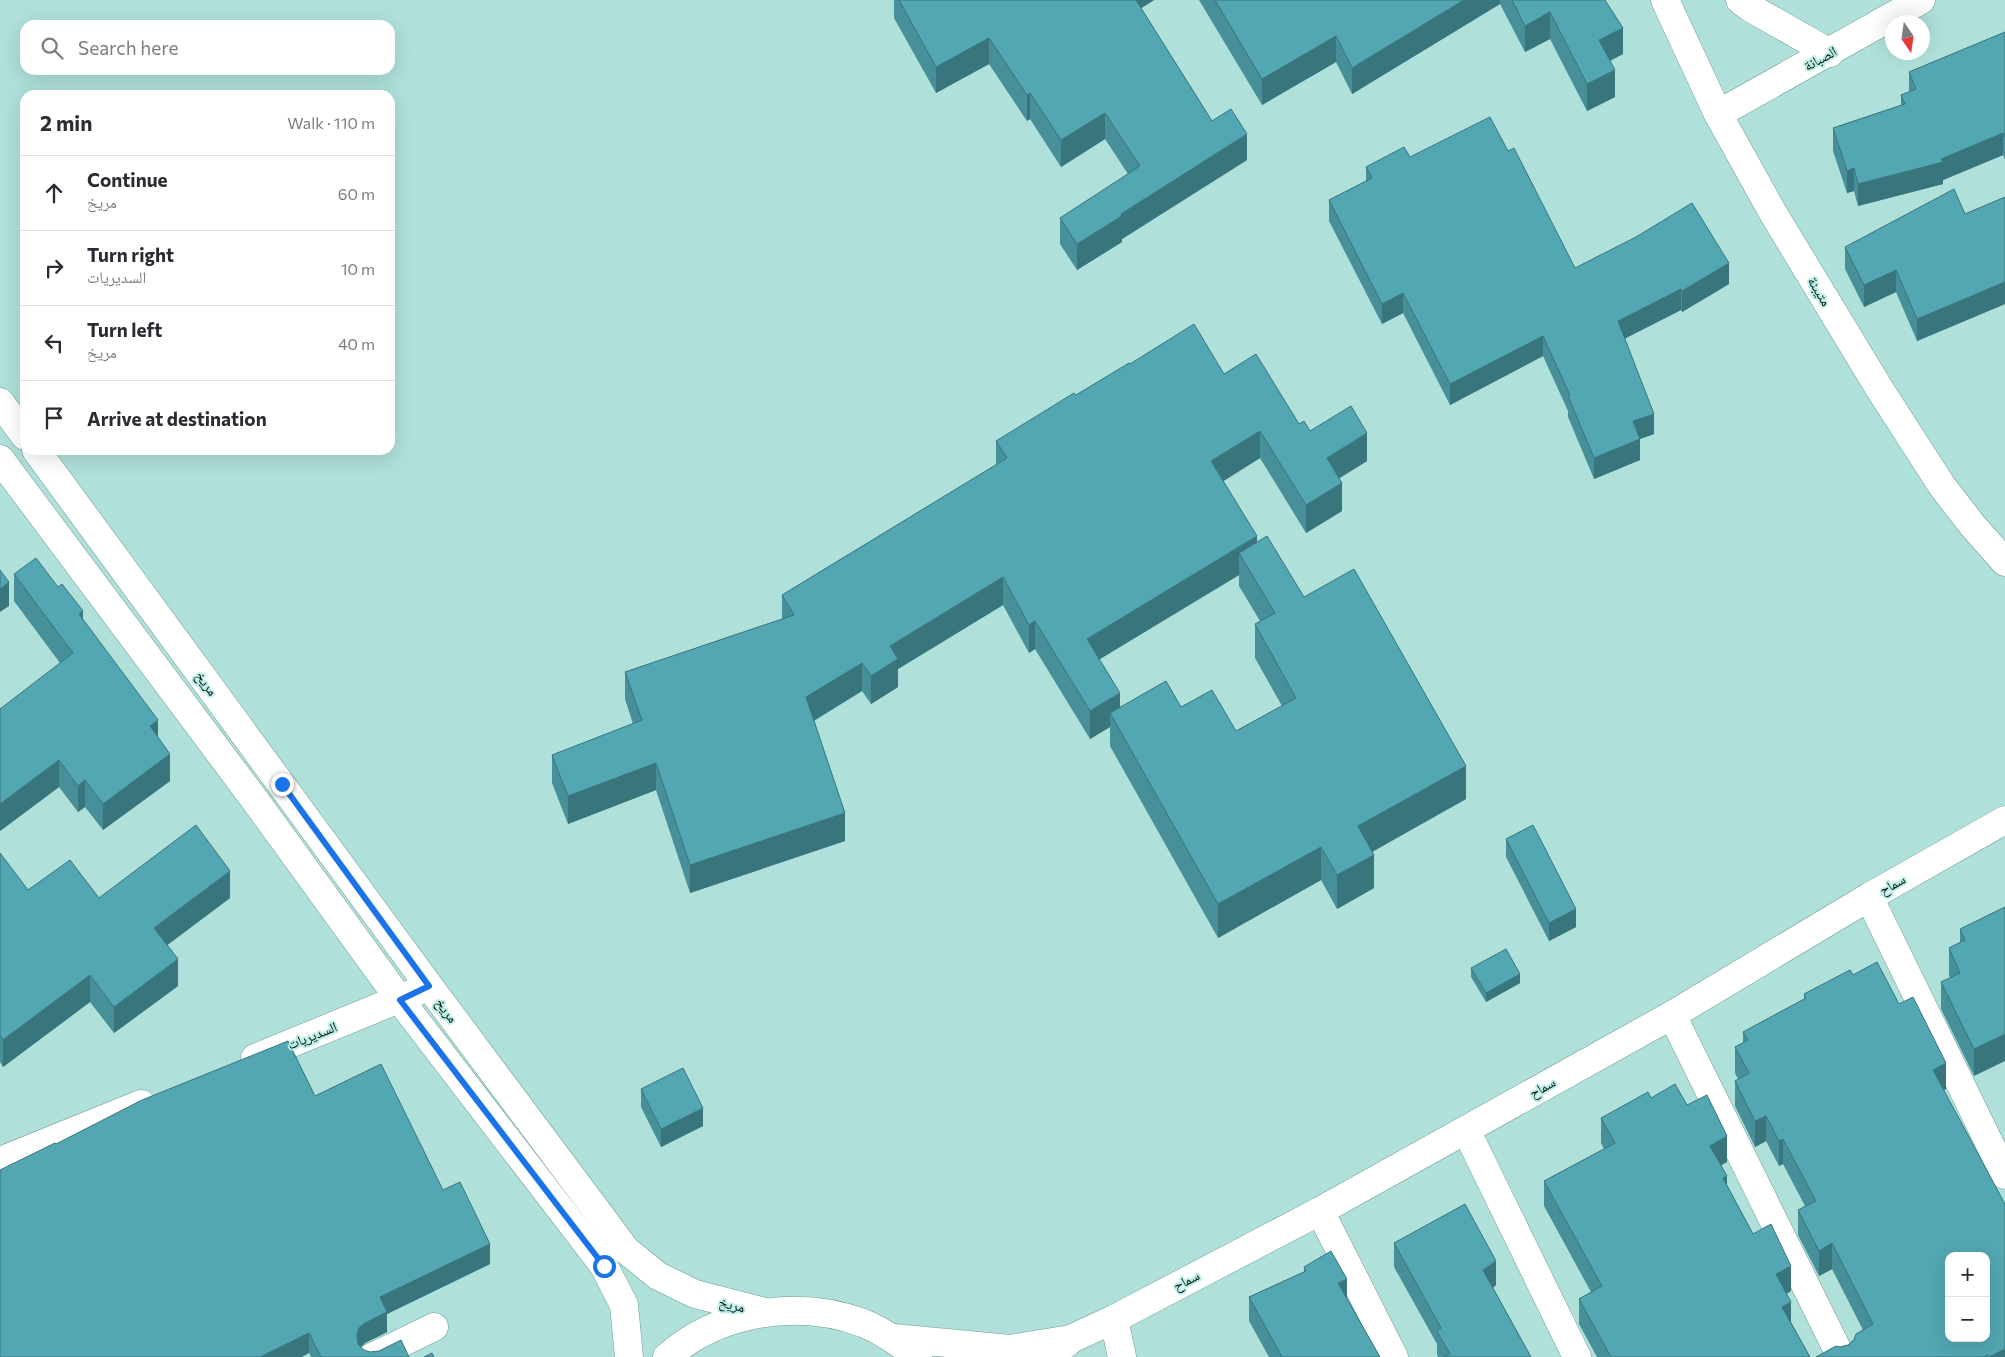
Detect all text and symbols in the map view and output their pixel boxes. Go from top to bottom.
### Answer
north arrow [1885,15,1930,60]
search box [20,20,395,75]
icon: search [38,34,66,62]
text: Search here [78,36,178,59]
street label: الصبانة [1801,42,1840,74]
text: 2 min [40,110,92,135]
text: Walk · 110 m [287,113,375,132]
text: Continue [87,168,167,191]
icon: ahead [40,179,68,207]
text: 60 m [338,184,375,203]
text: مريخ [87,192,117,211]
text: Turn right [87,243,174,266]
icon: right [40,254,68,282]
text: 10 m [341,259,375,278]
text: السديريات [87,267,146,286]
street label: متيبنة [1804,273,1835,309]
text: Turn left [87,318,162,341]
icon: left [40,329,68,357]
text: 40 m [338,334,375,353]
text: مريخ [87,342,117,361]
icon: arrive [40,404,68,432]
text: Arrive at destination [87,407,267,430]
street label: مريخ [191,667,222,700]
route end [271,773,294,796]
street label: سماح [1876,870,1909,900]
street label: مريخ [431,994,462,1027]
street label: السديريات [285,1017,340,1054]
street label: سماح [1526,1073,1559,1103]
map controls [1945,1252,1990,1342]
button: + [1945,1252,1990,1297]
route start [593,1255,616,1278]
street label: سماح [1170,1266,1203,1296]
street label: مريخ [717,1293,747,1317]
button: − [1945,1297,1990,1342]

